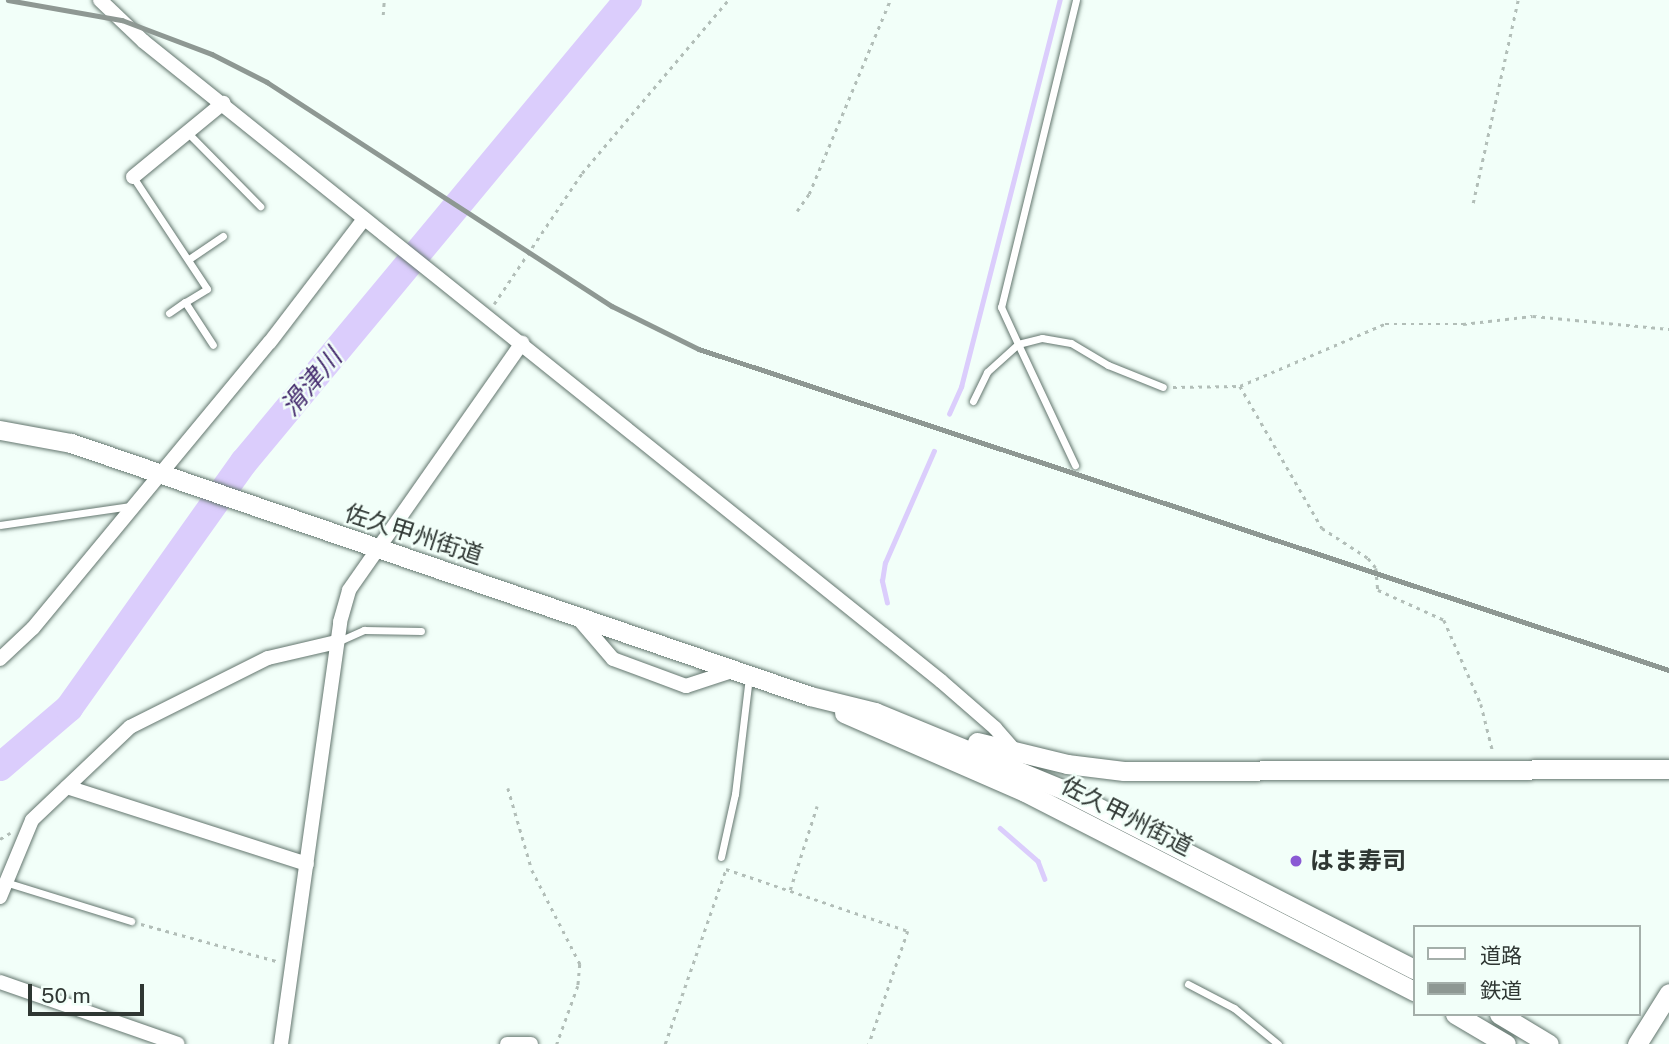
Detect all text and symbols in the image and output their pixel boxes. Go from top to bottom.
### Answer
water label: 滑津川 [274,342,348,422]
street label: 佐久甲州街道 [341,498,487,570]
street label: 佐久甲州街道 [1056,770,1198,862]
place label: はま寿司 [1310,847,1406,875]
marker: はま寿司 [1288,853,1304,869]
legend [1414,925,1641,1016]
text: 道路 [1480,943,1522,968]
scale bar [32,970,147,1014]
text: 鉄道 [1480,978,1522,1003]
text: 50 m [41,983,91,1008]

